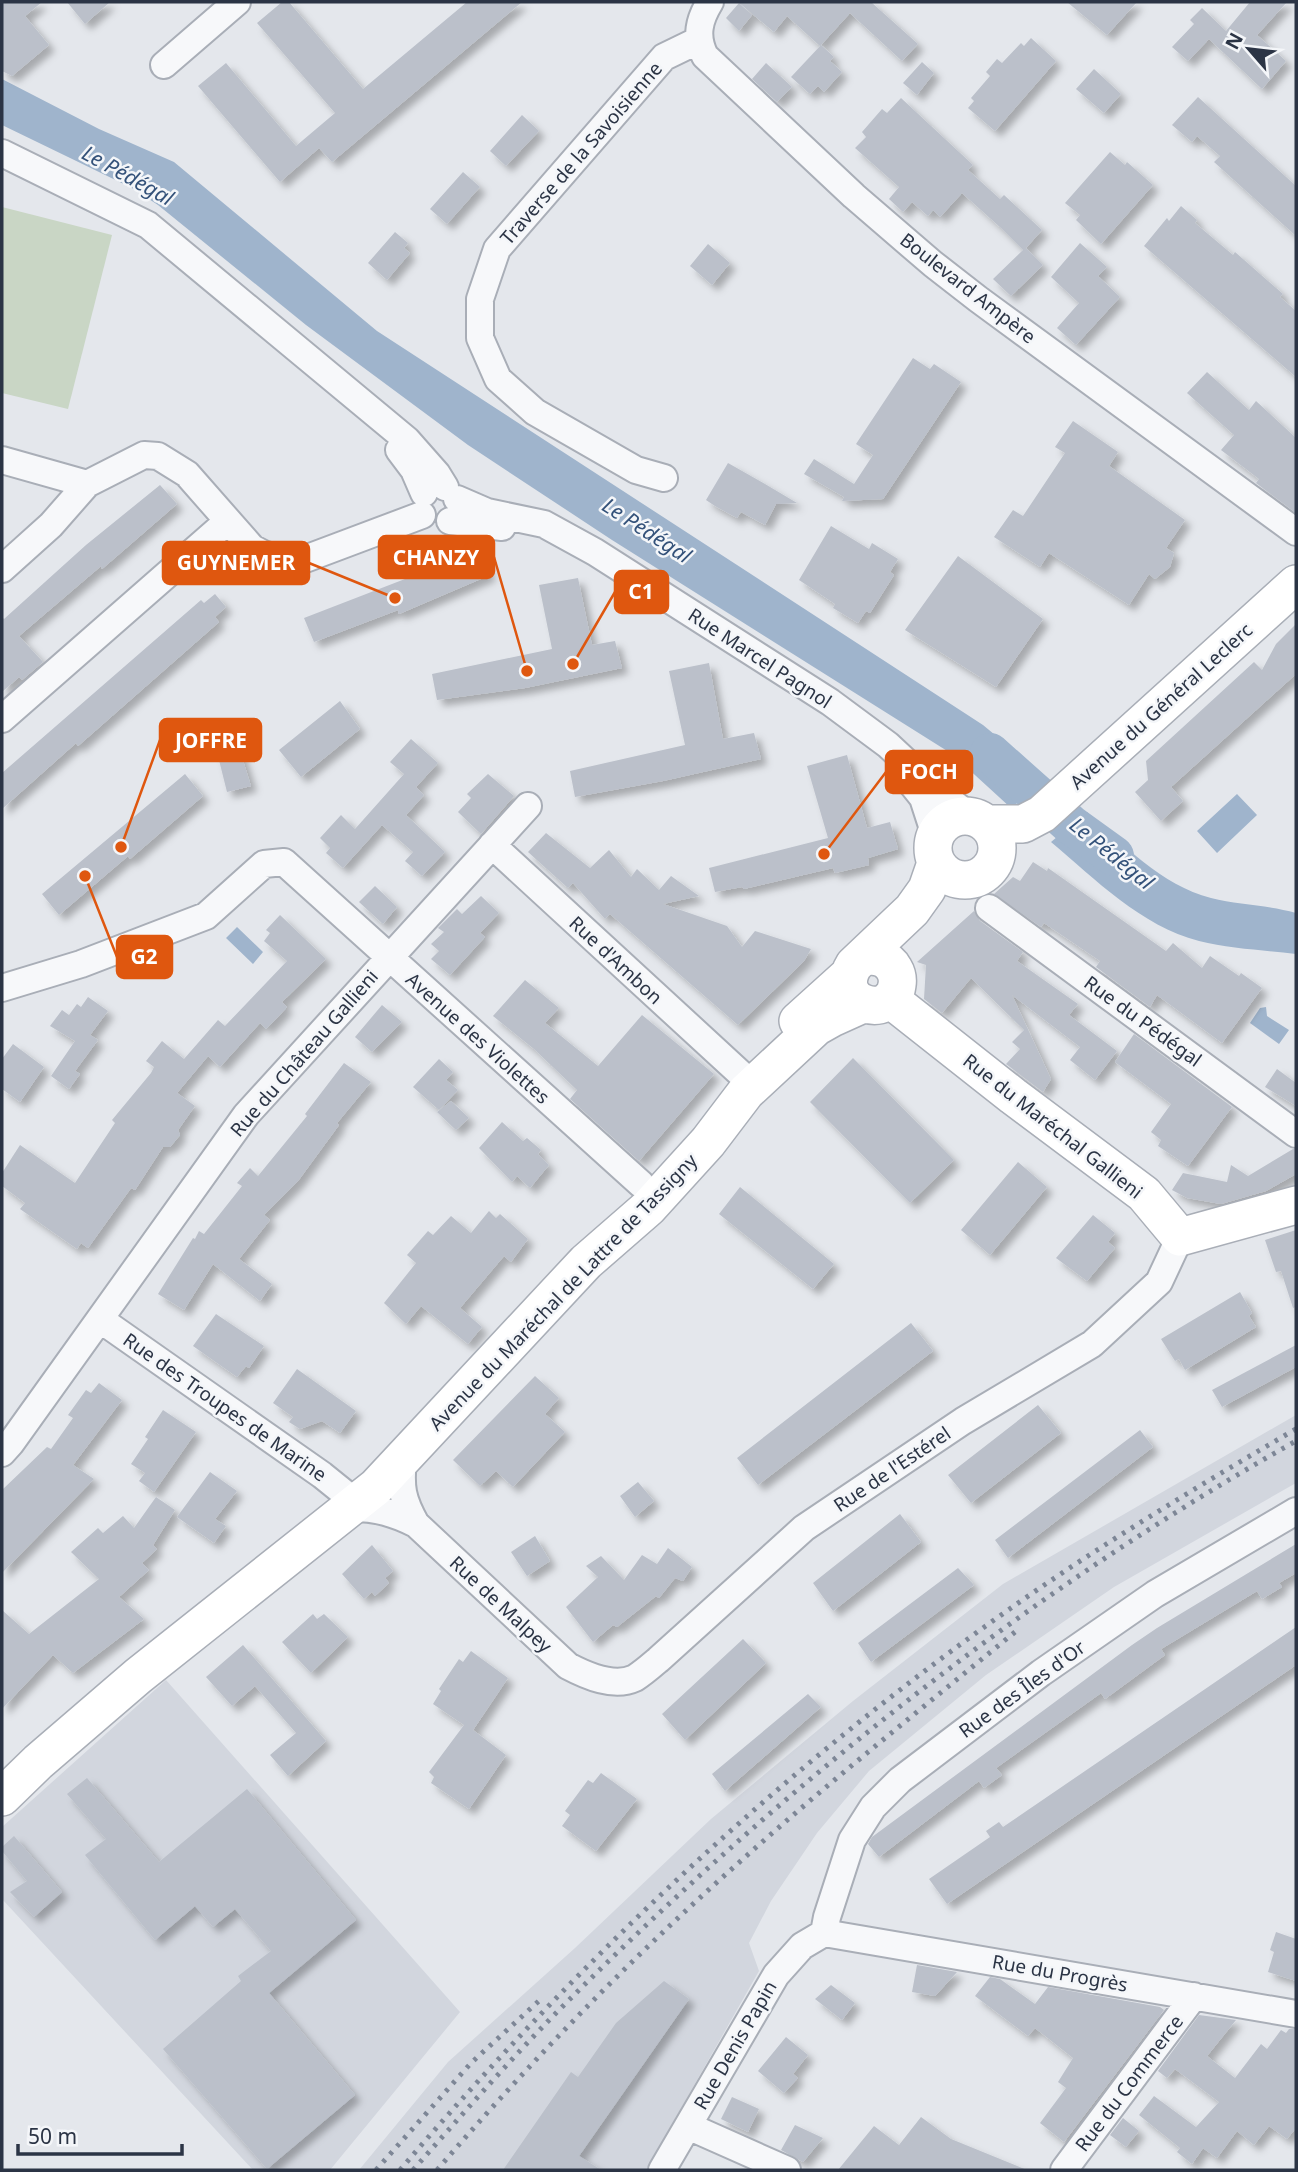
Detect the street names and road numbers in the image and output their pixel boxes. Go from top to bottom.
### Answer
street label: Traverse de la Savoisienne [494,56,668,250]
street label: Boulevard Ampère [895,227,1041,349]
street label: Rue Marcel Pagnol [683,602,837,714]
street label: Avenue du Général Leclerc [1064,617,1258,795]
street label: Rue d'Ambon [564,910,668,1010]
street label: Rue du Château Gallieni [224,964,384,1142]
street label: Avenue des Violettes [401,966,555,1110]
street label: Rue du Pédégal [1079,969,1207,1073]
street label: Rue du Maréchal Gallieni [958,1048,1148,1204]
street label: Avenue du Maréchal de Lattre de Tassigny [423,1148,703,1436]
street label: Rue des Troupes de Marine [118,1327,332,1487]
street label: Rue de l'Estérel [828,1420,956,1518]
street label: Rue de Malpey [444,1550,558,1658]
street label: Rue des Îles d'Or [954,1634,1091,1744]
street label: Rue du Progrès [990,1948,1130,1998]
street label: Rue Denis Papin [687,1976,783,2114]
street label: Rue du Commerce [1069,2009,1189,2157]

